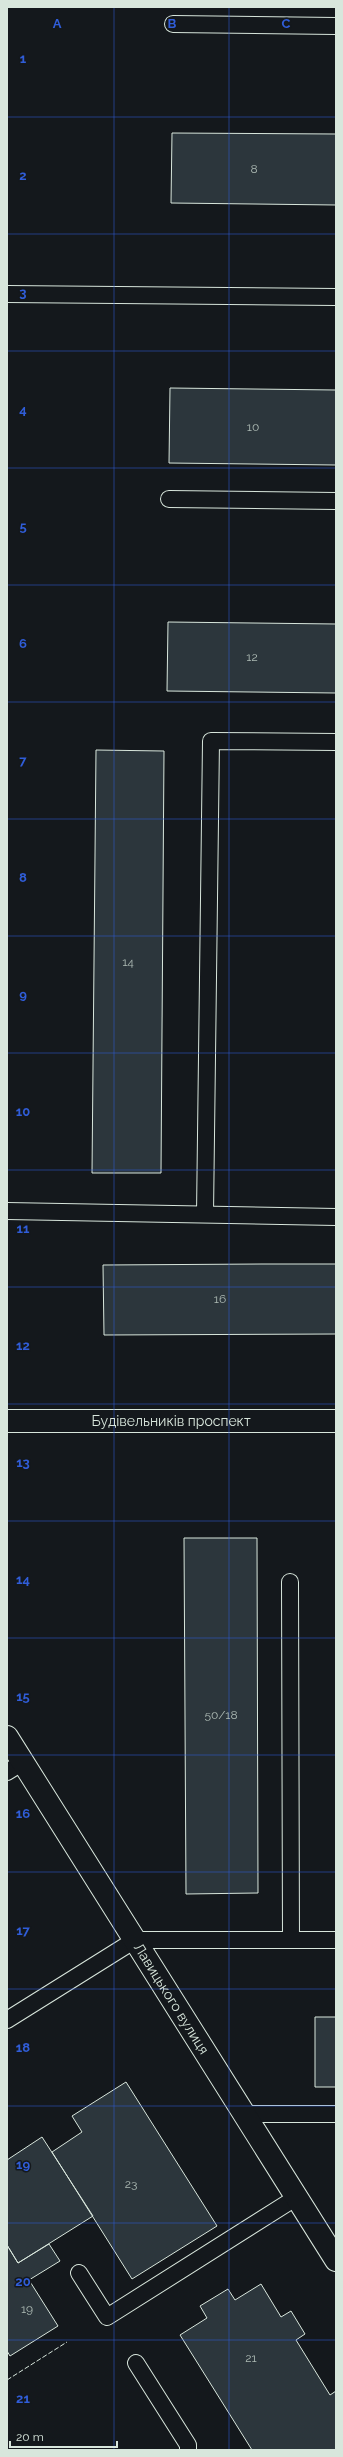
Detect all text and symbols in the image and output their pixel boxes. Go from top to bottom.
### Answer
text: A [53,16,62,31]
text: B [168,16,177,31]
text: C [282,16,291,31]
text: 1 [20,51,27,66]
house number: 8 [250,162,258,176]
text: 2 [19,168,27,183]
text: 3 [19,285,27,300]
text: 4 [19,402,27,417]
house number: 10 [247,420,259,434]
text: 5 [19,519,27,534]
text: 6 [19,636,27,651]
house number: 12 [246,650,258,664]
text: 7 [19,753,27,768]
text: 8 [19,870,27,885]
house number: 14 [122,955,134,969]
text: 9 [19,987,27,1002]
text: 10 [16,1104,30,1119]
text: 11 [17,1221,30,1236]
house number: 16 [214,1292,226,1306]
text: 12 [16,1338,30,1353]
street label: Будівельників проспект [91,1413,251,1429]
text: 13 [16,1455,30,1470]
text: 14 [16,1572,30,1587]
text: 15 [16,1689,30,1704]
house number: 50/18 [204,1708,238,1722]
text: 16 [16,1806,30,1821]
text: 17 [16,1923,31,1938]
street label: Лавицького вулиця [131,1940,212,2057]
text: 18 [16,2040,30,2055]
text: 19 [16,2157,30,2172]
house number: 23 [125,2177,137,2191]
text: 20 [15,2274,31,2289]
house number: 19 [21,2302,33,2316]
house number: 21 [245,2351,257,2365]
text: 21 [16,2391,30,2406]
scale bar [10,2423,117,2449]
text: 20 m [16,2430,44,2444]

